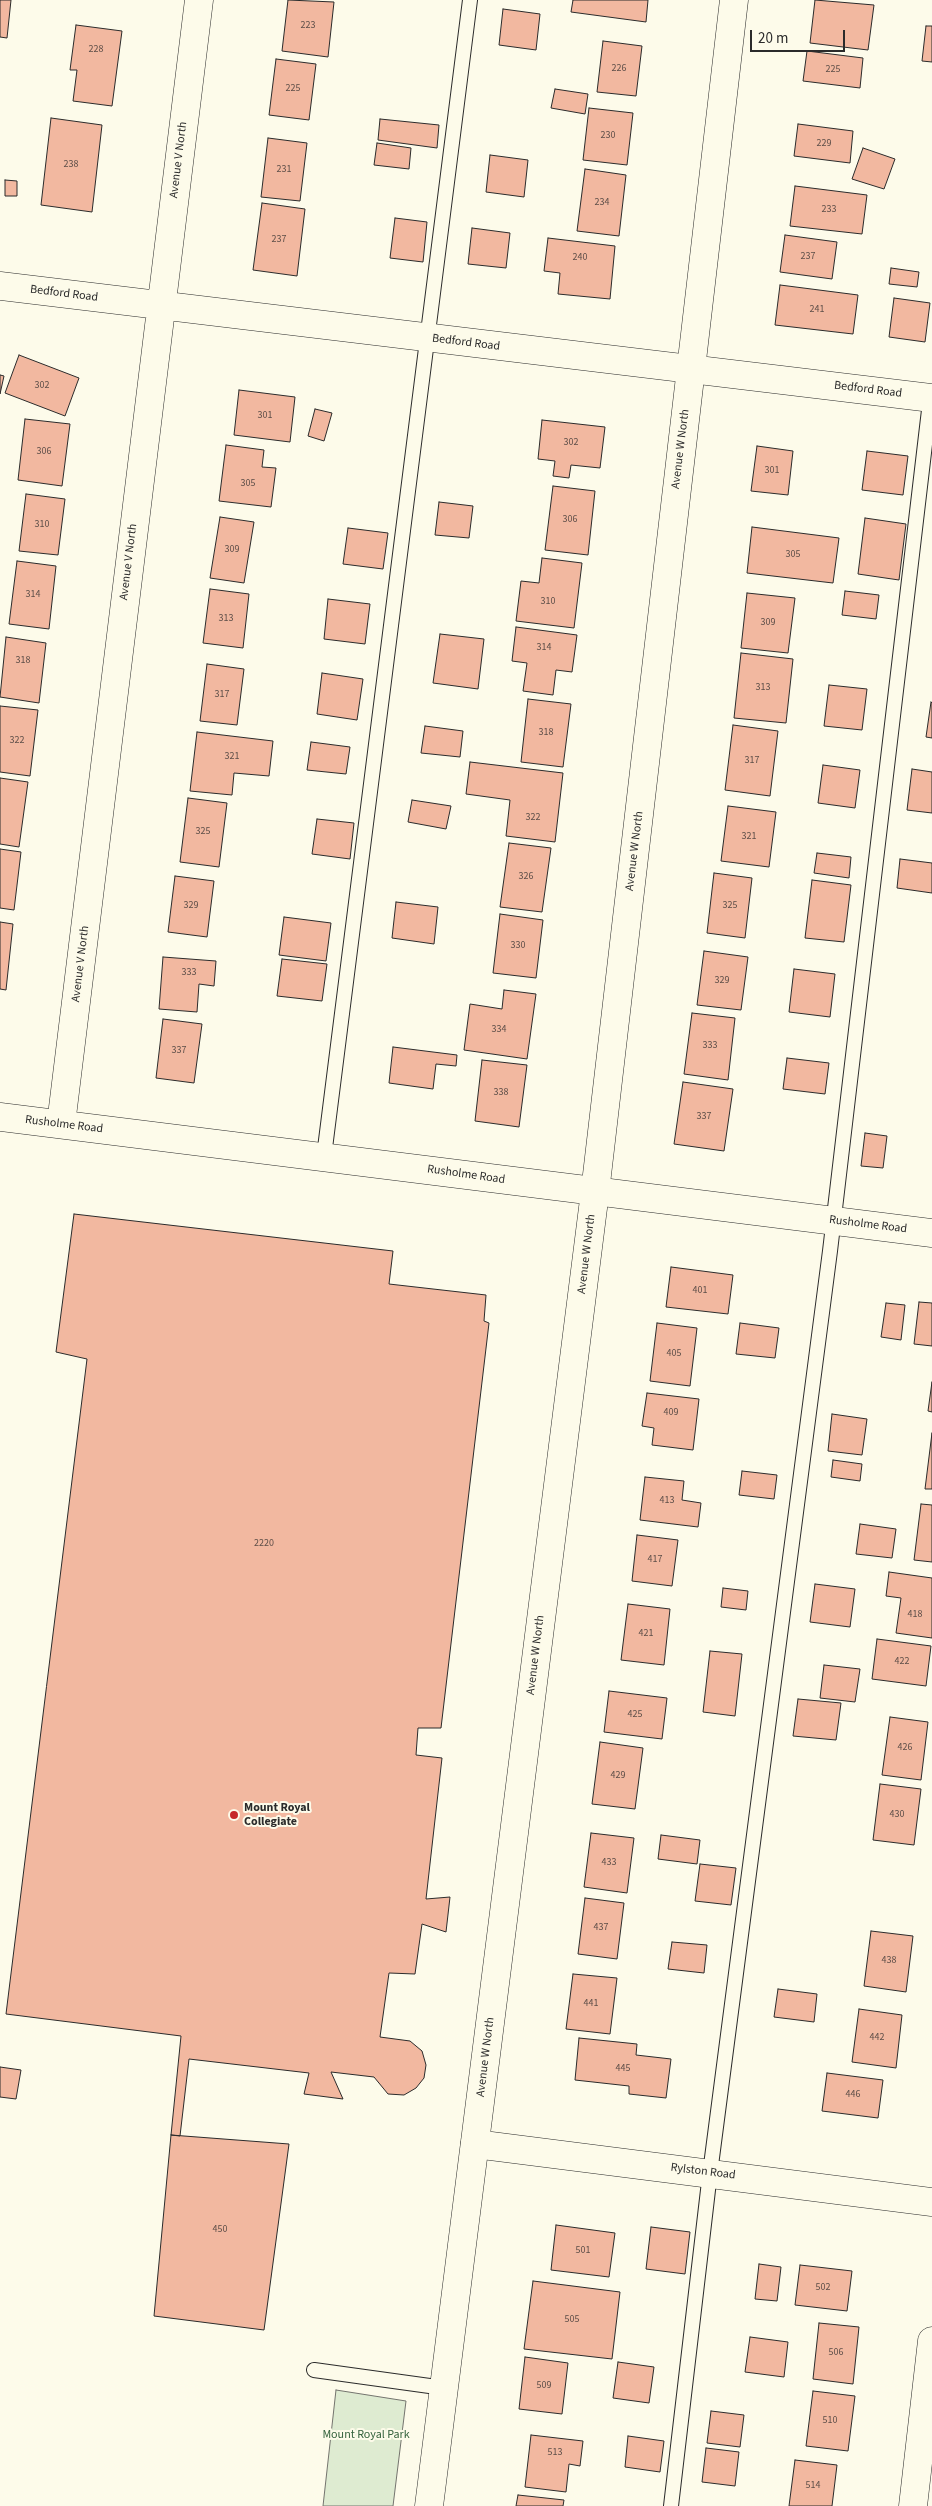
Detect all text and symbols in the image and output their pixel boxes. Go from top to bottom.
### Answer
house number: 223 [301,20,315,32]
scale bar [752,20,847,52]
text: 20 m [758,28,788,49]
house number: 228 [89,44,103,56]
house number: 226 [612,63,626,75]
house number: 225 [826,64,840,76]
house number: 225 [286,83,300,95]
street label: Avenue V North [167,121,191,199]
house number: 230 [601,130,615,142]
house number: 229 [817,138,831,150]
house number: 238 [64,159,78,171]
house number: 231 [277,164,291,176]
house number: 234 [595,197,609,209]
house number: 233 [822,204,836,216]
house number: 237 [272,234,286,246]
house number: 237 [801,251,815,263]
house number: 240 [573,252,587,264]
street label: Bedford Road [29,283,99,305]
house number: 241 [810,304,824,316]
street label: Bedford Road [431,332,501,354]
street label: Bedford Road [833,379,903,401]
house number: 302 [35,380,49,392]
street label: Avenue W North [669,408,693,490]
house number: 301 [258,410,272,422]
house number: 302 [564,437,578,449]
house number: 306 [37,446,51,458]
house number: 301 [765,465,779,477]
house number: 305 [241,478,255,490]
house number: 306 [563,514,577,526]
house number: 310 [35,519,49,531]
street label: Avenue V North [117,523,141,601]
house number: 309 [225,544,239,556]
house number: 305 [786,549,800,561]
house number: 314 [26,589,40,601]
house number: 310 [541,596,555,608]
house number: 313 [219,613,233,625]
house number: 309 [761,617,775,629]
house number: 314 [537,642,551,654]
house number: 318 [16,655,30,667]
house number: 313 [756,682,770,694]
house number: 317 [215,689,229,701]
house number: 318 [539,727,553,739]
house number: 322 [10,735,24,747]
house number: 321 [225,751,239,763]
house number: 317 [745,755,759,767]
street label: Avenue W North [623,810,647,892]
house number: 322 [526,812,540,824]
house number: 325 [196,826,210,838]
house number: 321 [742,831,756,843]
house number: 326 [519,871,533,883]
house number: 329 [184,900,198,912]
house number: 325 [723,900,737,912]
street label: Avenue V North [69,925,93,1003]
house number: 330 [511,940,525,952]
house number: 333 [182,967,196,979]
house number: 329 [715,975,729,987]
house number: 334 [492,1024,506,1036]
house number: 333 [703,1040,717,1052]
house number: 337 [172,1045,186,1057]
house number: 338 [494,1087,508,1099]
house number: 337 [697,1111,711,1123]
street label: Rusholme Road [24,1113,104,1137]
street label: Rusholme Road [426,1162,506,1188]
street label: Avenue W North [575,1213,599,1295]
street label: Rusholme Road [828,1213,908,1237]
house number: 401 [693,1285,707,1297]
house number: 405 [667,1348,681,1360]
house number: 409 [664,1407,678,1419]
house number: 413 [660,1495,674,1507]
house number: 2220 [254,1538,274,1550]
house number: 417 [648,1554,662,1566]
house number: 418 [908,1609,922,1621]
street label: Avenue W North [524,1614,548,1696]
house number: 421 [639,1628,653,1640]
house number: 422 [895,1656,909,1668]
house number: 425 [628,1709,642,1721]
house number: 426 [898,1742,912,1754]
house number: 429 [611,1770,625,1782]
place label: Mount Royal Collegiate [244,1801,310,1829]
marker: Mount Royal Collegiate [228,1809,240,1821]
house number: 430 [890,1809,904,1821]
house number: 433 [602,1857,616,1869]
house number: 437 [594,1922,608,1934]
house number: 438 [882,1955,896,1967]
house number: 441 [584,1998,598,2010]
street label: Avenue W North [474,2016,498,2098]
house number: 442 [870,2032,884,2044]
house number: 445 [616,2063,630,2075]
house number: 446 [846,2089,860,2101]
street label: Rylston Road [670,2161,736,2183]
house number: 450 [213,2224,227,2236]
house number: 501 [576,2245,590,2257]
house number: 502 [816,2282,830,2294]
house number: 505 [565,2314,579,2326]
house number: 506 [829,2347,843,2359]
house number: 509 [537,2380,551,2392]
house number: 510 [823,2415,837,2427]
park label: Mount Royal Park [322,2428,410,2442]
house number: 513 [548,2447,562,2459]
house number: 514 [806,2480,820,2492]

